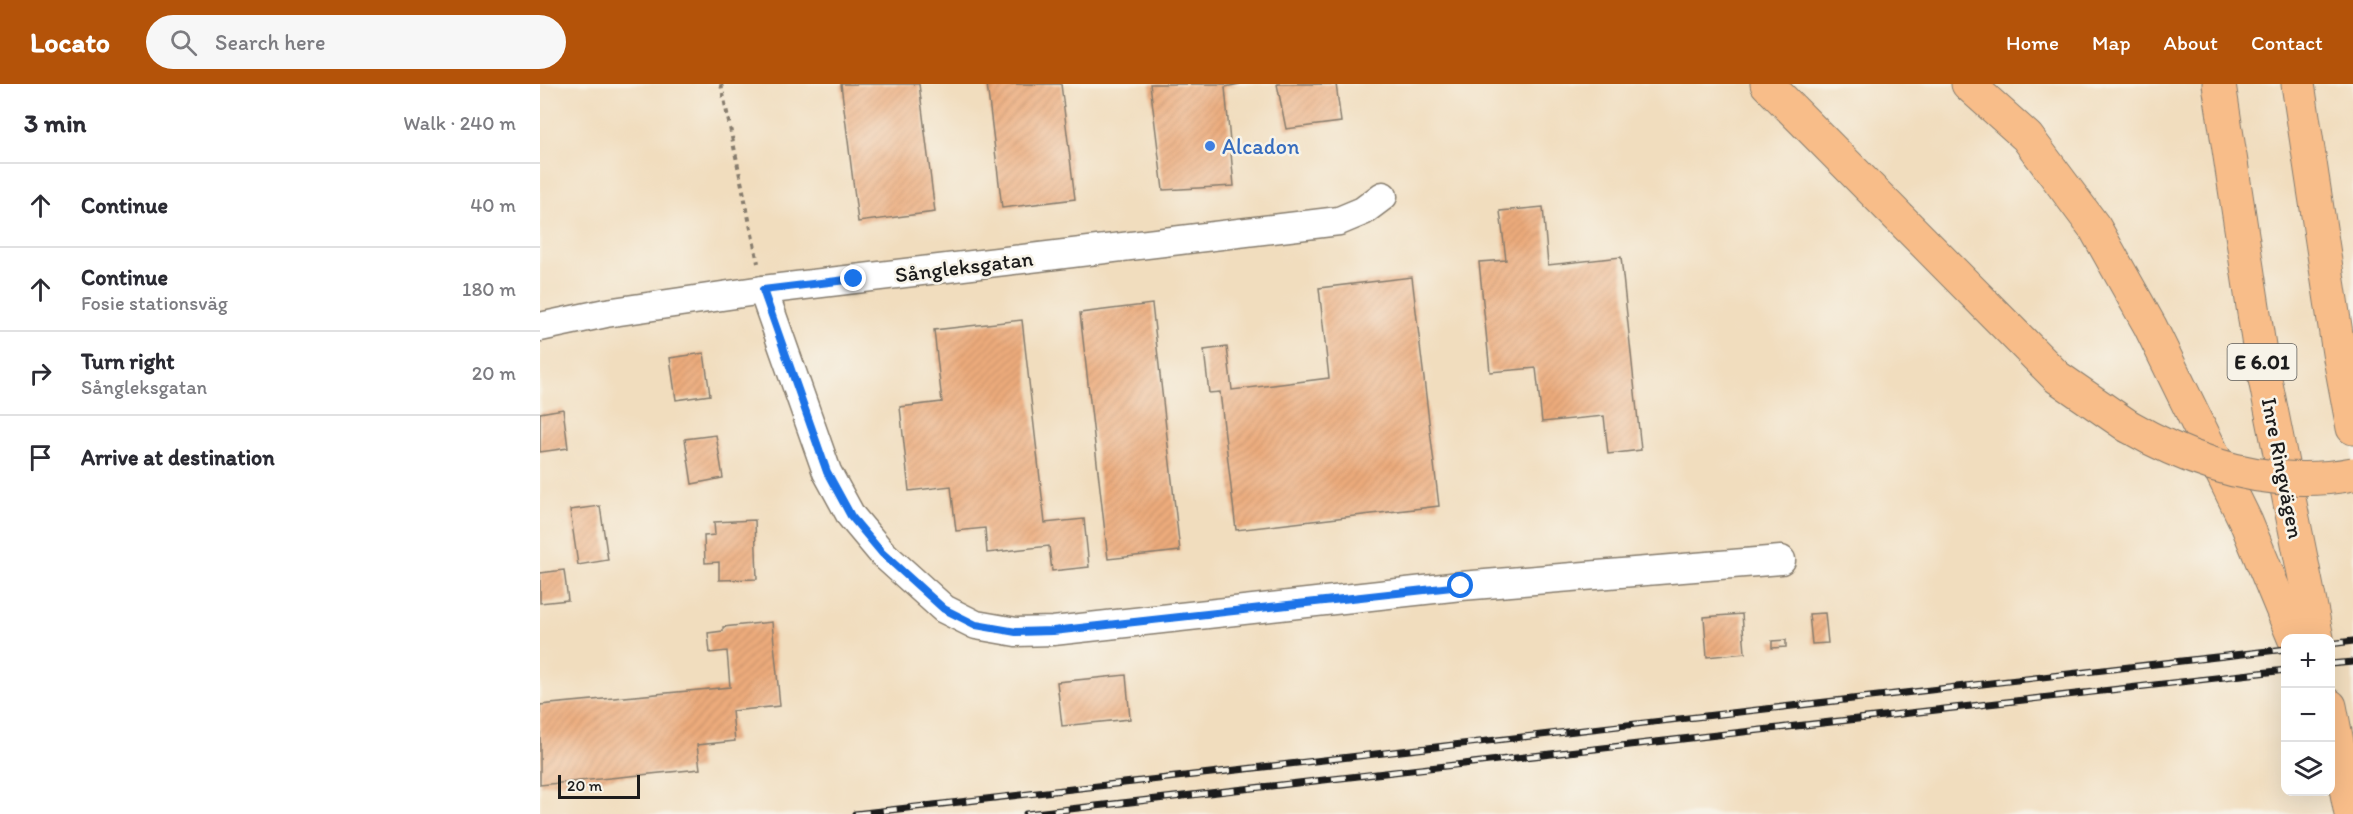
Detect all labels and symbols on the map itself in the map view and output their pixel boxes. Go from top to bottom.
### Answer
place label: Alcadon [1222,133,1300,160]
marker: Alcadon [1203,139,1217,153]
street label: Sångleksgatan [894,245,1035,288]
route end [840,265,866,291]
road number: E 6.01 [2228,344,2296,380]
street label: Inre Ringvägen [2256,395,2310,541]
route start [1447,572,1473,598]
scale bar [558,772,640,800]

